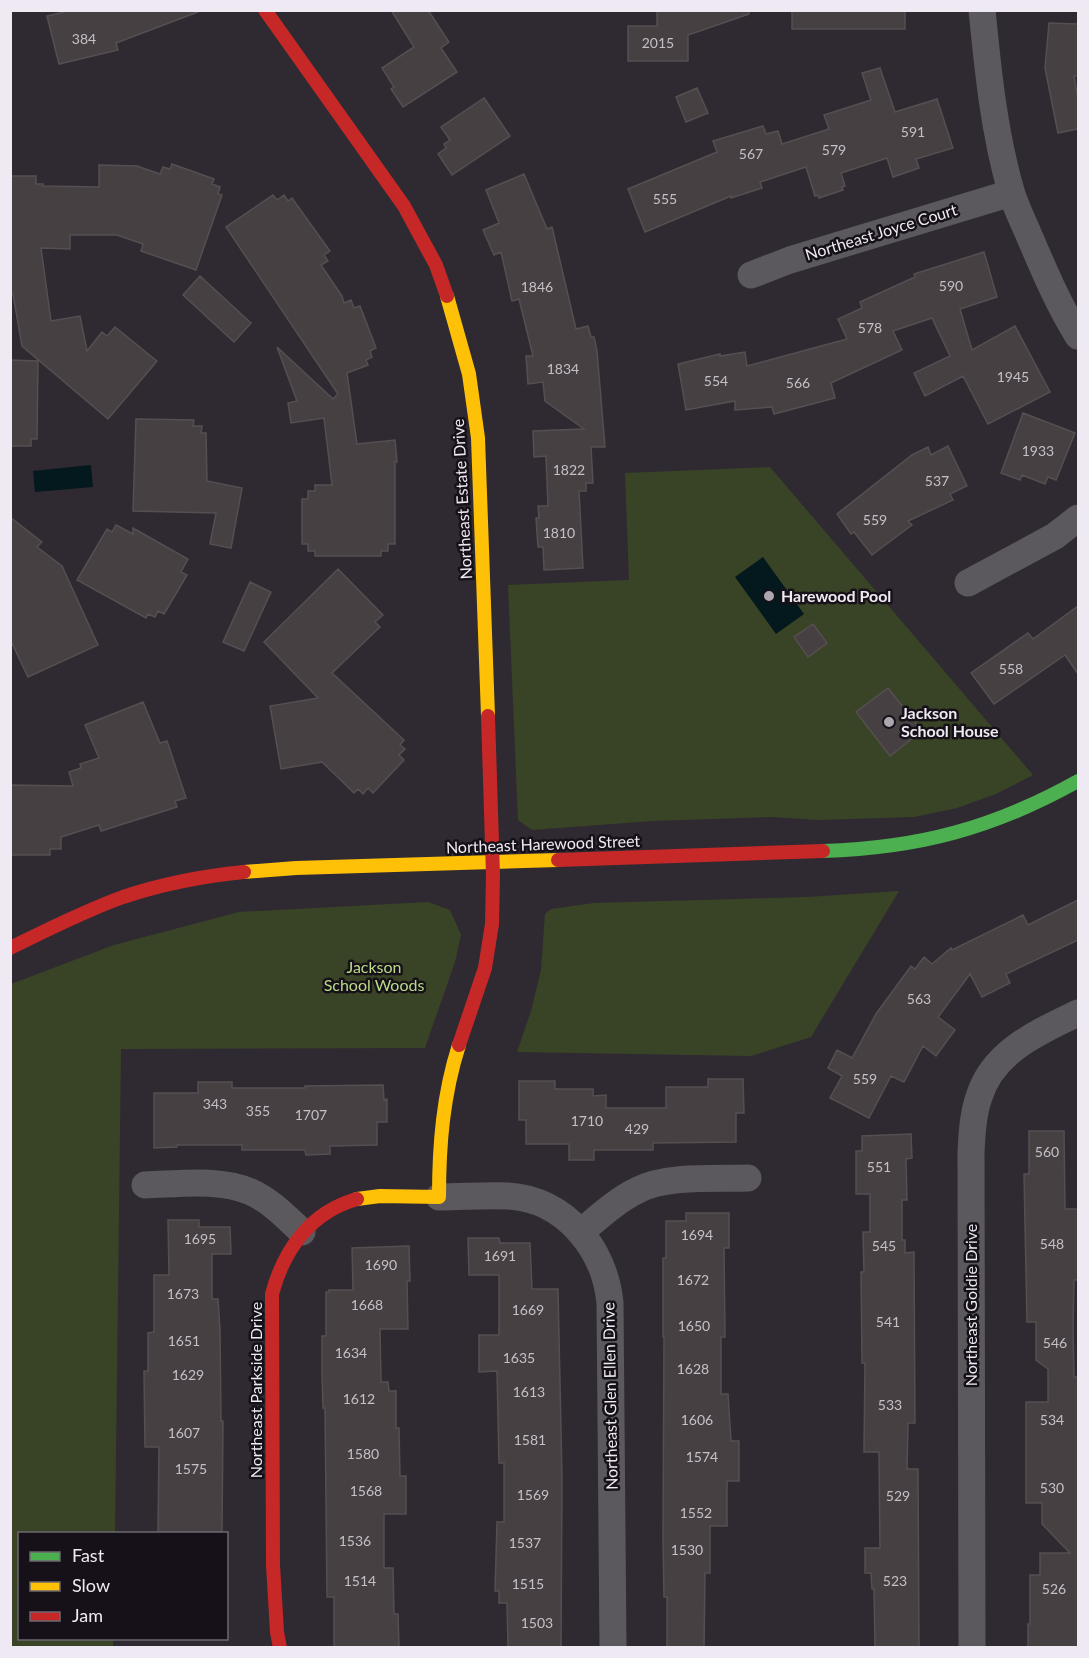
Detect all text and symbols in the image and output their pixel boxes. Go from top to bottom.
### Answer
house number: 384 [72,30,96,47]
house number: 2015 [642,34,674,51]
house number: 591 [901,123,925,140]
house number: 579 [822,141,846,158]
house number: 567 [739,145,763,162]
house number: 555 [653,190,677,207]
street label: Northeast Joyce Court [803,199,959,264]
house number: 590 [939,277,963,294]
house number: 1846 [521,278,553,295]
house number: 578 [858,319,882,336]
house number: 1834 [547,360,579,377]
house number: 1945 [997,368,1029,385]
house number: 554 [704,372,728,389]
house number: 566 [786,374,810,391]
street label: Northeast Estate Drive [448,418,475,580]
house number: 1933 [1022,442,1054,459]
house number: 1822 [553,461,585,478]
house number: 537 [925,472,949,489]
house number: 559 [863,511,887,528]
house number: 1810 [543,524,575,541]
place label: Harewood Pool [781,586,891,605]
marker: Harewood Pool [762,589,776,603]
house number: 558 [999,660,1023,677]
place label: Jackson School House [901,703,999,740]
marker: Jackson School House [882,715,896,729]
street label: Northeast Harewood Street [446,831,641,856]
park label: Jackson School Woods [324,957,424,994]
house number: 563 [907,990,931,1007]
house number: 559 [853,1070,877,1087]
house number: 343 [203,1095,227,1112]
house number: 355 [246,1102,270,1119]
house number: 1707 [295,1106,327,1123]
house number: 1710 [571,1112,603,1129]
house number: 429 [625,1120,649,1137]
house number: 560 [1035,1143,1059,1160]
house number: 551 [867,1158,891,1175]
street label: Northeast Goldie Drive [961,1224,980,1386]
house number: 1694 [681,1226,713,1243]
house number: 1695 [184,1230,216,1247]
house number: 548 [1040,1235,1064,1252]
house number: 545 [872,1237,896,1254]
house number: 1691 [484,1247,516,1264]
house number: 1690 [365,1256,397,1273]
house number: 1672 [677,1271,709,1288]
house number: 1673 [167,1285,199,1302]
house number: 1668 [351,1296,383,1313]
house number: 1669 [512,1301,544,1318]
street label: Northeast Parkside Drive [246,1302,265,1478]
street label: Northeast Glen Ellen Drive [598,1302,621,1490]
house number: 541 [876,1313,900,1330]
house number: 1650 [678,1317,710,1334]
house number: 1651 [168,1332,200,1349]
house number: 546 [1043,1334,1067,1351]
house number: 1634 [335,1344,367,1361]
house number: 1635 [503,1349,535,1366]
house number: 1628 [677,1360,709,1377]
house number: 1629 [172,1366,204,1383]
house number: 1613 [513,1383,545,1400]
house number: 1612 [343,1390,375,1407]
house number: 533 [878,1396,902,1413]
house number: 1606 [681,1411,713,1428]
house number: 534 [1040,1411,1064,1428]
house number: 1607 [168,1424,200,1441]
house number: 1581 [514,1431,546,1448]
house number: 1580 [347,1445,379,1462]
house number: 1574 [686,1448,718,1465]
house number: 1575 [175,1460,207,1477]
house number: 530 [1040,1479,1064,1496]
house number: 1568 [350,1482,382,1499]
house number: 1569 [517,1486,549,1503]
house number: 529 [886,1487,910,1504]
house number: 1552 [680,1504,712,1521]
legend [18,1532,228,1640]
house number: 1536 [339,1532,371,1549]
house number: 1537 [509,1534,541,1551]
house number: 1530 [671,1541,703,1558]
text: Fast [72,1544,105,1566]
house number: 1514 [344,1572,376,1589]
house number: 523 [883,1572,907,1589]
text: Slow [72,1574,110,1596]
house number: 1515 [512,1575,544,1592]
house number: 526 [1042,1580,1066,1597]
text: Jam [72,1604,103,1626]
house number: 1503 [521,1614,553,1631]

